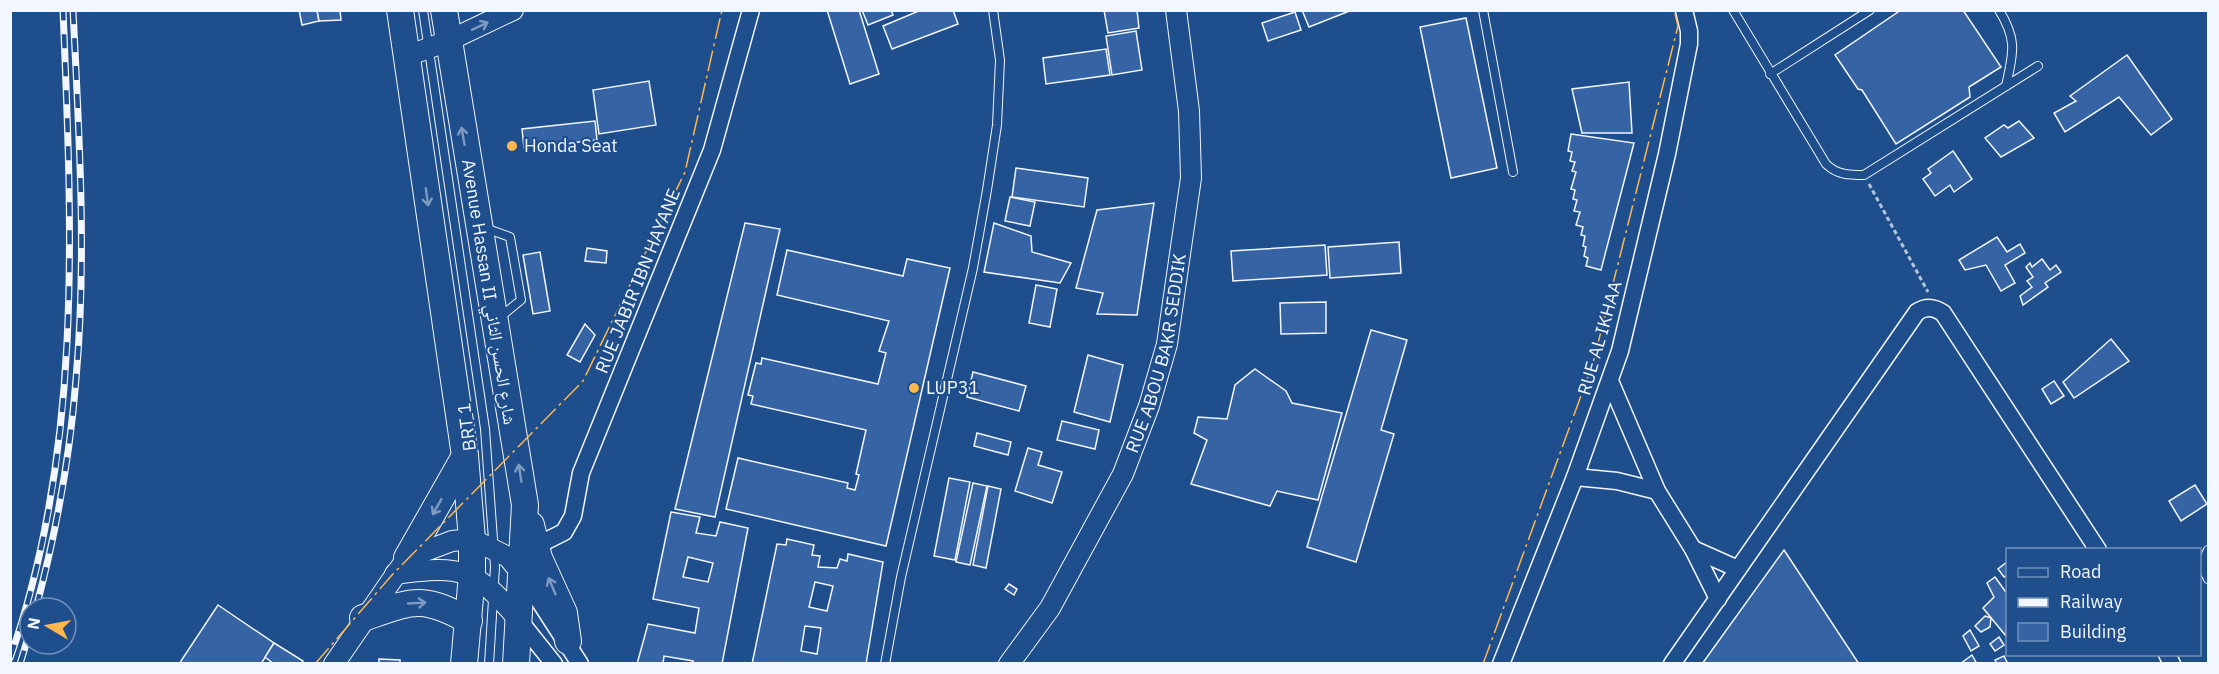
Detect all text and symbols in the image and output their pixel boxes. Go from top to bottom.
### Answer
one-way arrow [470,20,488,32]
one-way arrow [458,127,469,146]
place label: Honda Seat [524,134,618,157]
marker: Honda Seat [505,139,519,153]
street label: Avenue Hassan II شارع الحسن الثاني [454,157,522,427]
street label: RUE JABIR IBN HAYANE [590,185,685,377]
one-way arrow [421,187,432,206]
street label: RUE ABOU BAKR SEDDIK [1120,252,1191,456]
street label: RUE AL IKHAA [1572,278,1627,398]
place label: LUP31 [926,376,979,399]
marker: LUP31 [907,381,921,395]
street label: BRT 1 [452,402,481,452]
one-way arrow [514,464,525,484]
one-way arrow [431,498,442,516]
legend [2006,548,2201,656]
text: Road [2060,560,2101,583]
one-way arrow [546,577,557,595]
text: Railway [2060,590,2122,613]
north arrow [18,596,78,656]
one-way arrow [407,597,426,608]
text: N [22,616,44,631]
text: Building [2060,620,2127,643]

